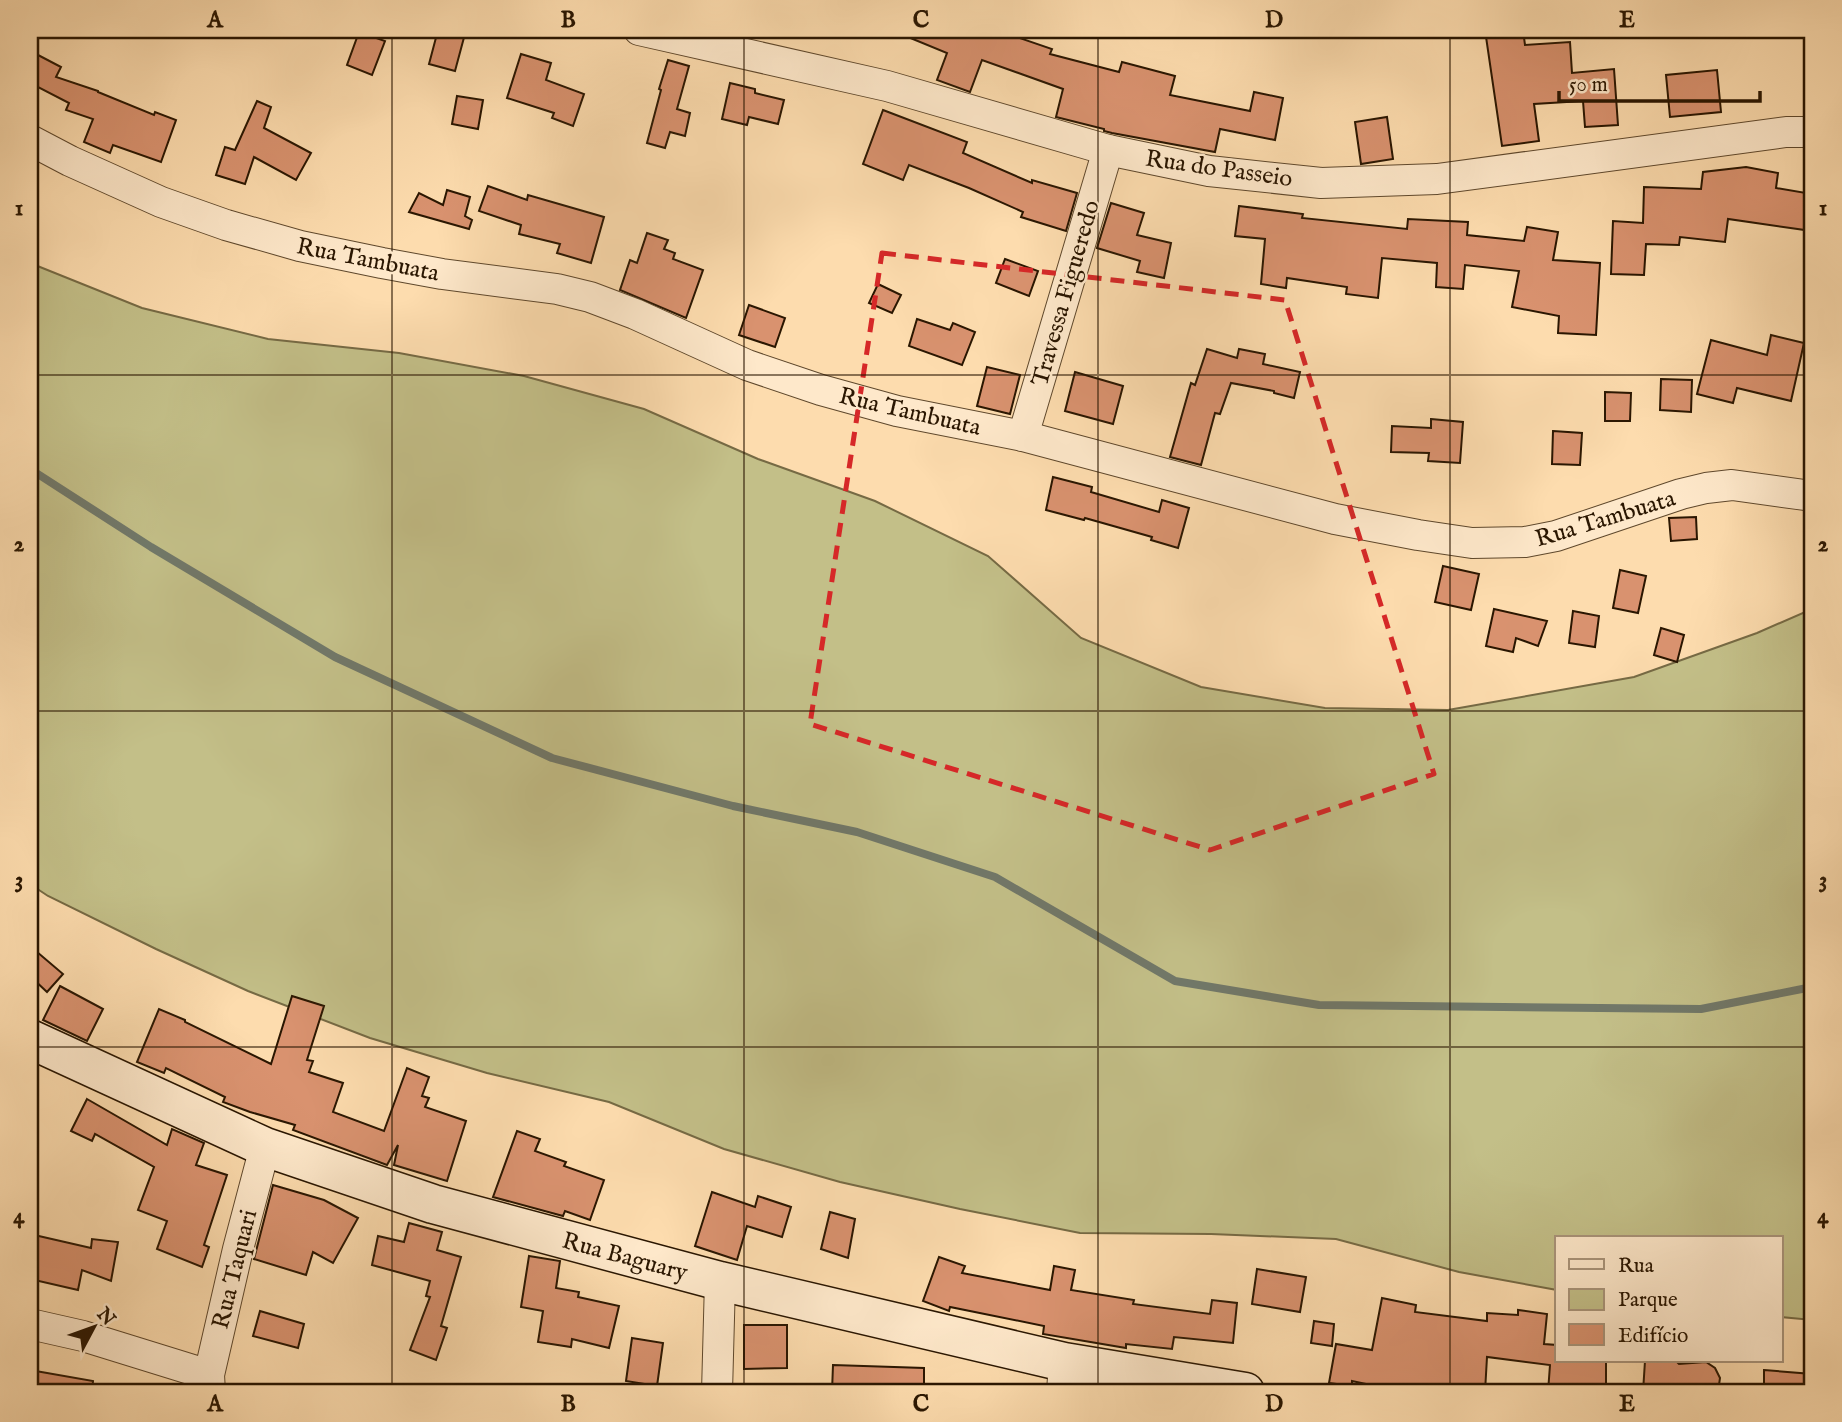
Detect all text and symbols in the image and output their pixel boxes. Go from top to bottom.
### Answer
text: A [206,6,224,35]
text: B [560,6,576,35]
text: C [913,6,930,35]
text: D [1265,6,1283,35]
text: E [1619,6,1635,35]
scale bar [1559,60,1760,104]
text: 50 m [1569,72,1608,99]
street label: Rua do Passeio [1143,144,1294,195]
text: 1 [15,194,23,223]
text: 1 [1819,194,1827,223]
street label: Travessa Figueredo [1025,197,1108,390]
street label: Rua Tambuata [294,231,442,290]
street label: Rua Tambuata [836,381,984,444]
street label: Rua Tambuata [1532,483,1680,555]
text: 2 [14,530,25,559]
text: 2 [1818,530,1829,559]
text: 3 [15,866,23,895]
text: 3 [1819,866,1827,895]
text: 4 [13,1202,25,1231]
text: 4 [1817,1202,1829,1231]
street label: Rua Taquari [206,1206,265,1332]
street label: Rua Baguary [558,1226,691,1289]
legend [1555,1236,1783,1362]
text: Rua [1618,1253,1655,1280]
text: Parque [1618,1287,1678,1314]
north arrow [60,1292,130,1362]
text: N [90,1302,120,1332]
text: Edifício [1618,1323,1688,1350]
text: A [206,1390,224,1419]
text: B [560,1390,576,1419]
text: C [913,1390,930,1419]
text: D [1265,1390,1283,1419]
text: E [1619,1390,1635,1419]

